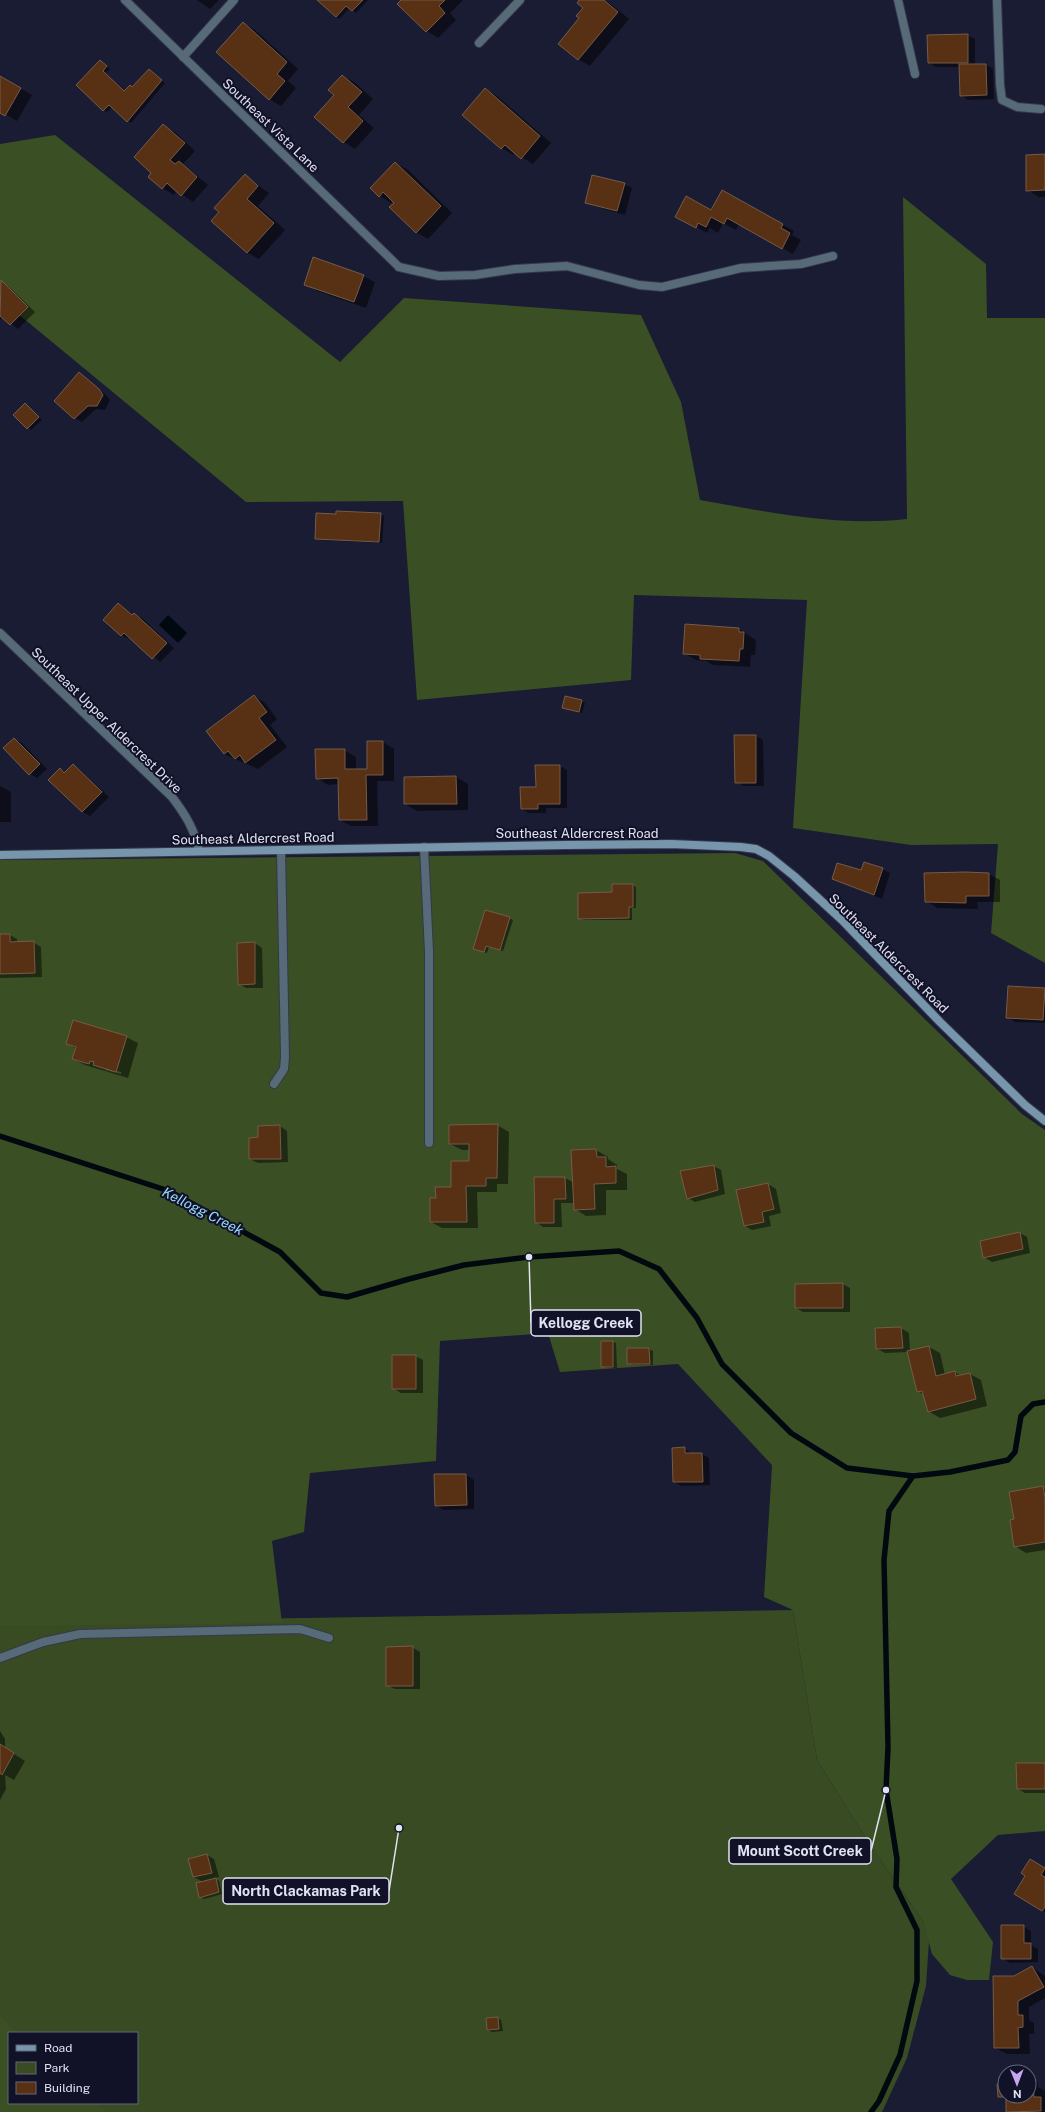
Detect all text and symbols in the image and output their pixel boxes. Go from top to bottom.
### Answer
street label: Southeast Vista Lane [219,76,322,175]
street label: Southeast Upper Aldercrest Drive [28,644,185,796]
street label: Southeast Aldercrest Road [496,826,658,841]
street label: Southeast Aldercrest Road [171,830,335,847]
street label: Southeast Aldercrest Road [826,890,952,1016]
water label: Kellogg Creek [160,1184,247,1239]
callout: Kellogg Creek [531,1310,641,1336]
text: Kellogg Creek [539,1315,633,1331]
callout: Mount Scott Creek [729,1838,871,1864]
text: Mount Scott Creek [737,1843,863,1859]
callout: North Clackamas Park [223,1878,389,1904]
text: North Clackamas Park [231,1883,381,1899]
legend [8,2032,138,2104]
text: Road [44,2041,72,2055]
text: Park [44,2061,70,2075]
north arrow [997,2064,1037,2104]
text: Building [44,2081,90,2095]
text: N [1013,2088,1022,2100]

